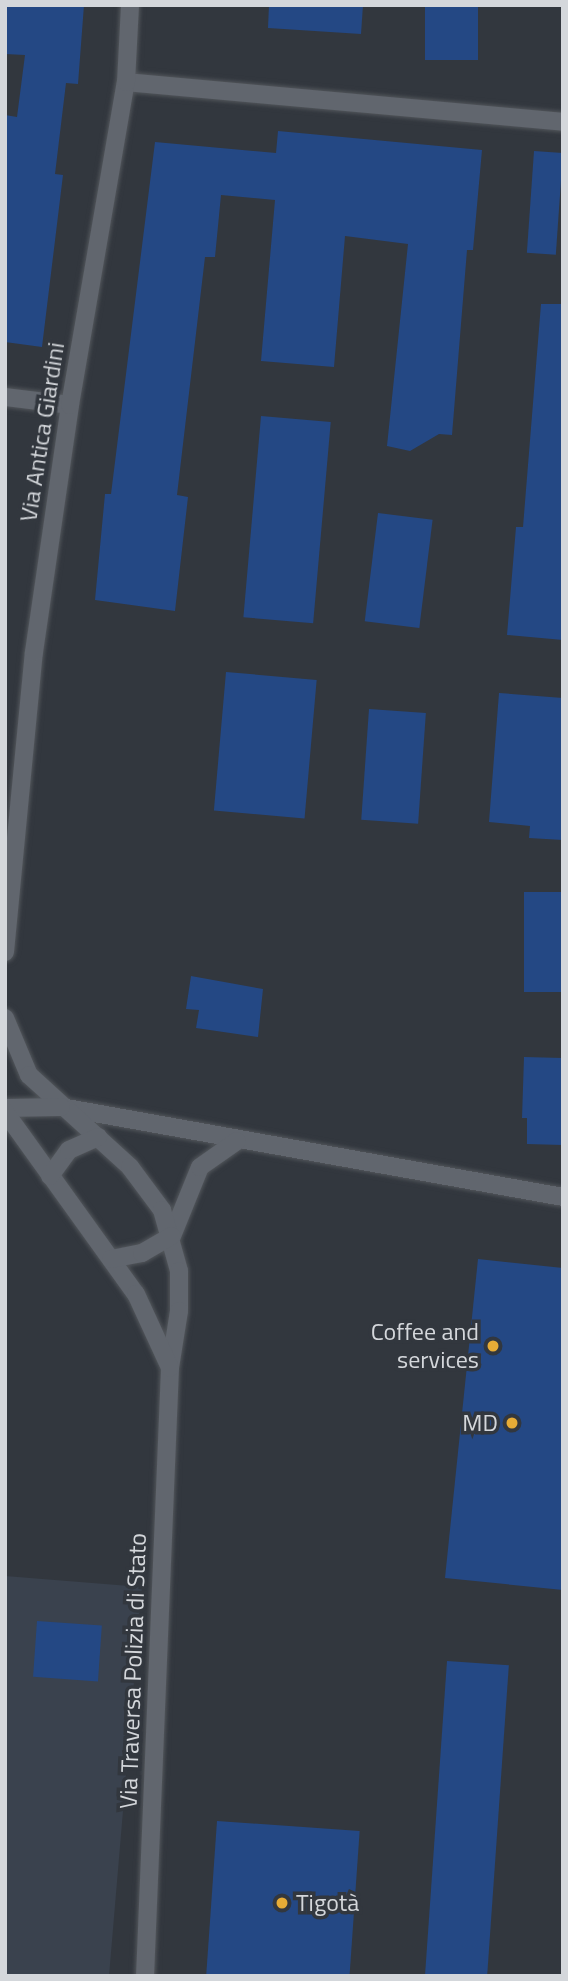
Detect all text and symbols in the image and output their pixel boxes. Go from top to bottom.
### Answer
street label: Via Antica Giardini [14,340,70,524]
place label: Coffee and services [371,1318,479,1374]
marker: Coffee and services [485,1338,501,1354]
place label: MD [462,1409,498,1437]
marker: MD [504,1415,520,1431]
street label: Via Traversa Polizia di Stato [114,1532,152,1810]
place label: Tigotà [296,1889,359,1917]
marker: Tigotà [274,1895,290,1911]

